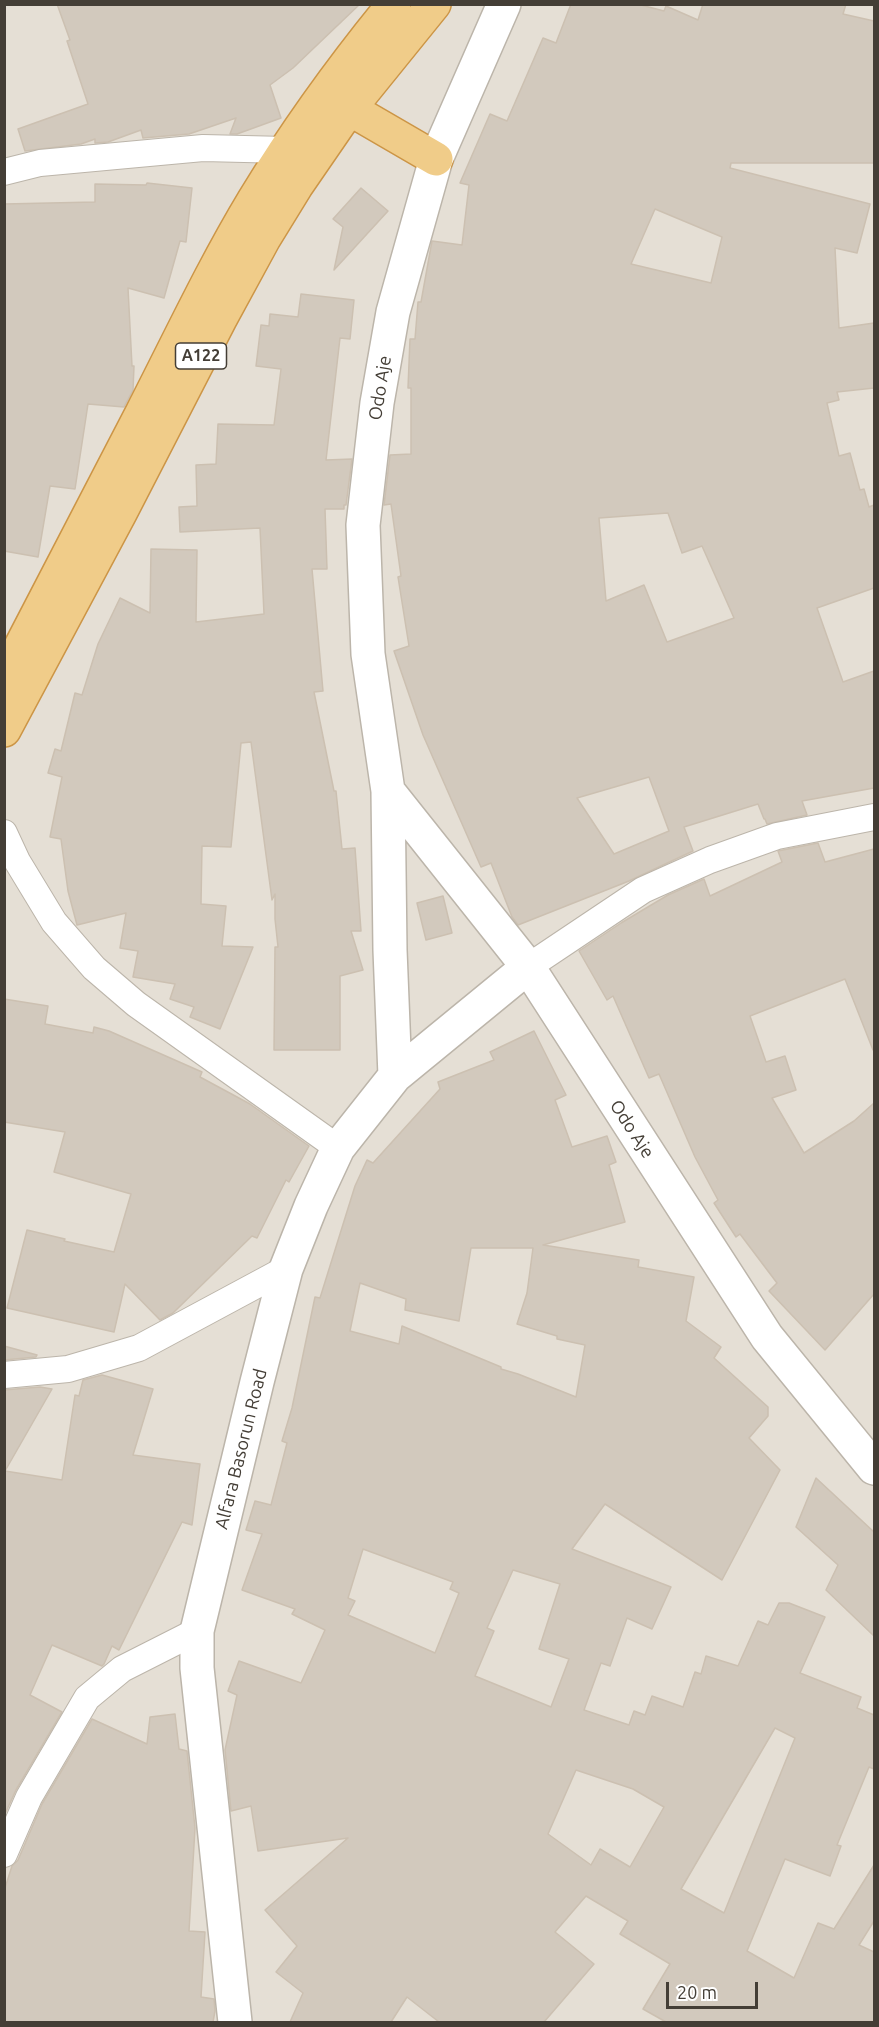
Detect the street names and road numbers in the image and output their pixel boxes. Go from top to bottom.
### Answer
road number: A122 [176,343,226,369]
street label: Odo Aje [364,354,396,422]
street label: Odo Aje [605,1096,659,1162]
street label: Alfara Basorun Road [211,1366,271,1532]

